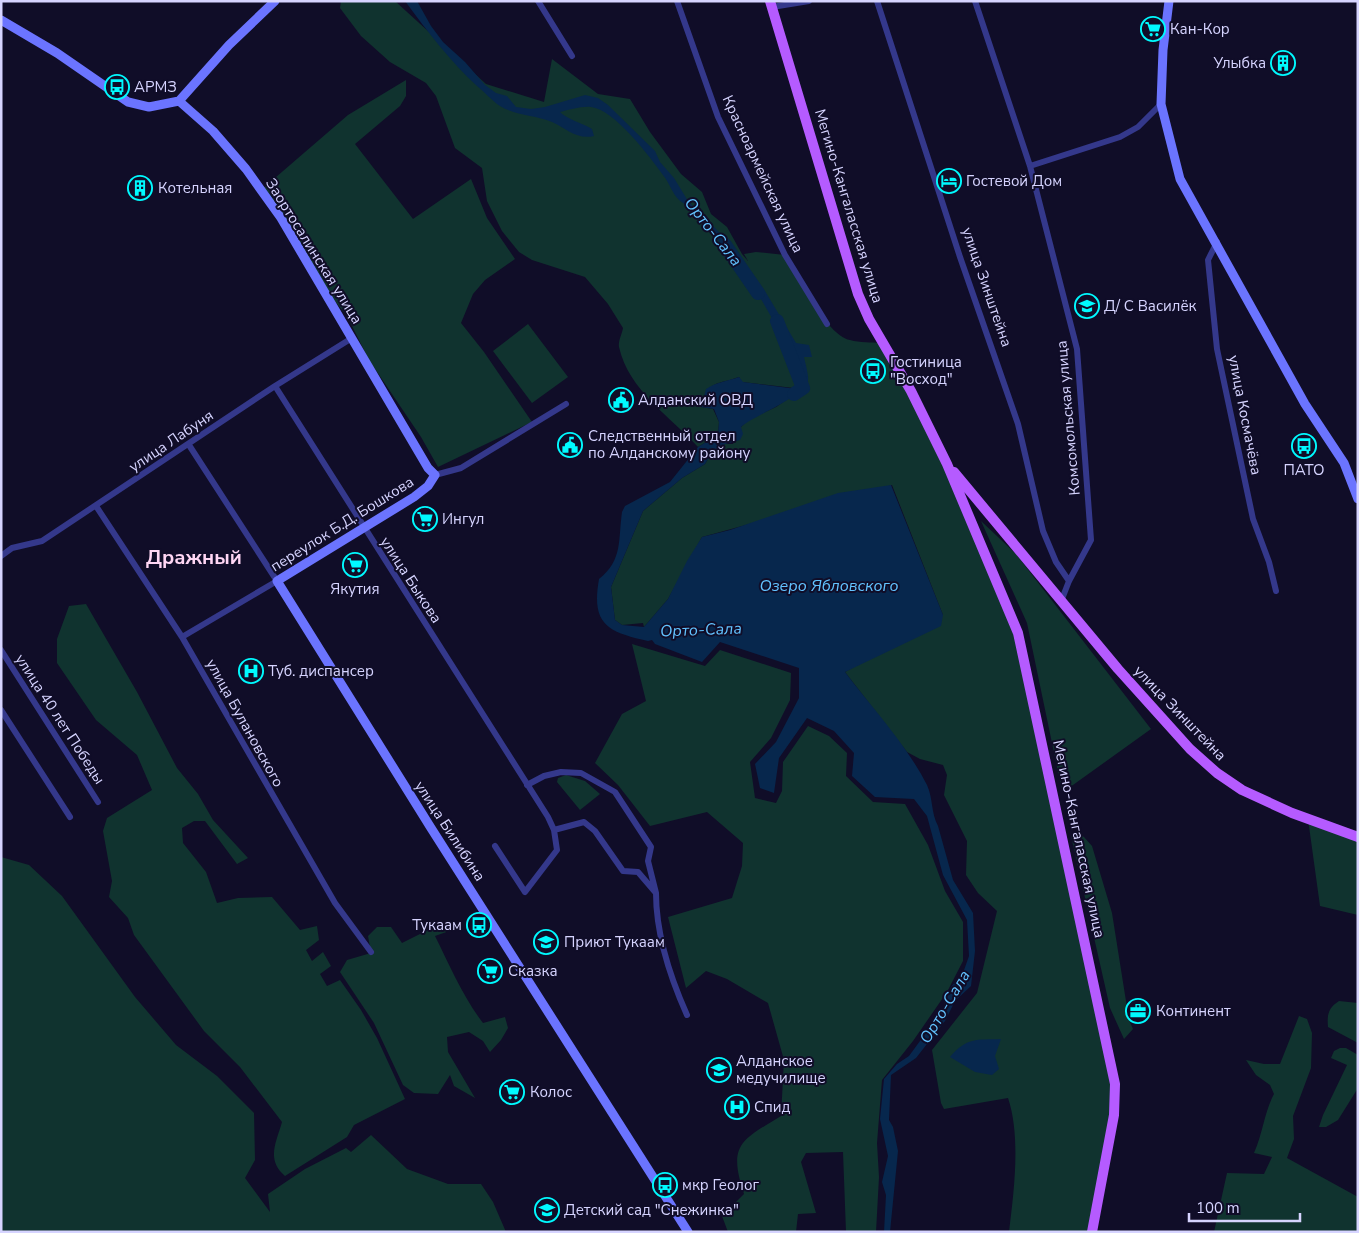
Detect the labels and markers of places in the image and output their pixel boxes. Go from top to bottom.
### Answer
supermarket icon: Кан-Кор [1140,16,1166,42]
place label: Кан-Кор [1170,19,1230,39]
building icon: Улыбка [1270,50,1296,76]
place label: Улыбка [1213,53,1266,73]
bus stop icon: АРМЗ [104,74,130,100]
place label: АРМЗ [134,77,177,97]
hotel icon: Гостевой Дом [936,168,962,194]
place label: Гостевой Дом [966,171,1062,191]
building icon: Котельная [127,175,153,201]
place label: Котельная [158,178,232,198]
school or university icon: Д/ С Василёк [1074,293,1100,319]
place label: Д/ С Василёк [1104,296,1197,316]
place label: Гостиница "Восход" [890,352,962,389]
bus stop icon: Гостиница "Восход" [860,358,886,384]
public building icon: Алданский ОВД [608,387,634,413]
place label: Алданский ОВД [638,390,753,410]
place label: Следственный отдел по Алданскому району [588,426,751,463]
public building icon: Следственный отдел по Алданскому району [557,432,583,458]
bus stop icon: ПАТО [1291,433,1317,459]
place label: ПАТО [1284,460,1324,480]
supermarket icon: Ингул [412,506,438,532]
place label: Ингул [442,509,484,529]
supermarket icon: Якутия [342,552,368,578]
place label: Якутия [330,579,380,599]
hospital icon: Туб. диспансер [238,658,264,684]
place label: Туб. диспансер [268,661,374,681]
bus stop icon: Тукаам [466,912,492,938]
place label: Тукаам [412,915,462,935]
school or university icon: Приют Тукаам [533,929,559,955]
place label: Приют Тукаам [564,932,665,952]
supermarket icon: Сказка [477,958,503,984]
place label: Сказка [508,961,558,981]
office icon: Континент [1125,998,1151,1024]
place label: Континент [1156,1001,1231,1021]
place label: Алданское медучилище [736,1051,826,1088]
school or university icon: Алданское медучилище [706,1057,732,1083]
supermarket icon: Колос [499,1079,525,1105]
place label: Колос [530,1082,572,1102]
hospital icon: Спид [724,1094,750,1120]
place label: Спид [754,1097,791,1117]
bus stop icon: мкр Геолог [652,1172,678,1198]
place label: мкр Геолог [682,1175,759,1195]
school or university icon: Детский сад "Снежинка" [534,1197,560,1223]
place label: Детский сад "Снежинка" [564,1200,739,1220]

